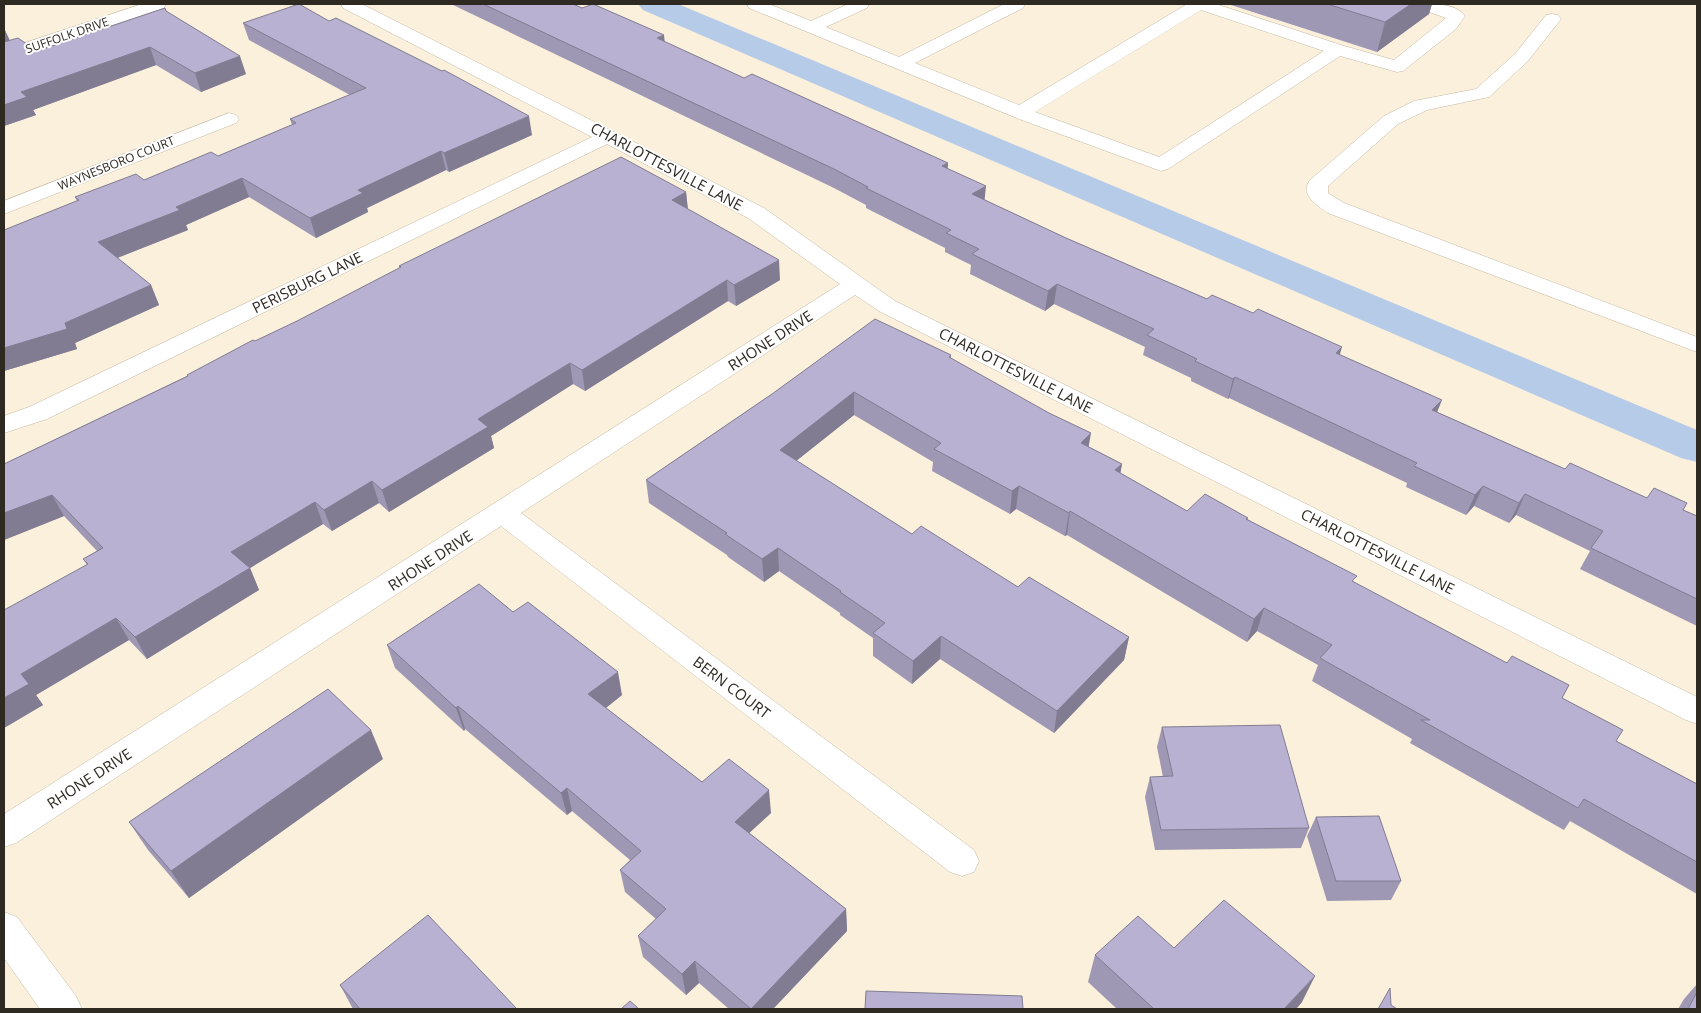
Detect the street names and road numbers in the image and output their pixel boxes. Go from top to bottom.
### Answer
street label: SUFFOLK DRIVE [23,13,111,57]
street label: CHARLOTTESVILLE LANE [587,117,747,215]
street label: WAYNESBORO COURT [55,132,177,194]
street label: PERISBURG LANE [248,247,366,317]
street label: RHONE DRIVE [724,305,816,375]
street label: CHARLOTTESVILLE LANE [936,323,1096,417]
street label: CHARLOTTESVILLE LANE [1298,504,1458,598]
street label: RHONE DRIVE [384,525,476,595]
street label: BERN COURT [689,651,775,723]
street label: RHONE DRIVE [43,743,135,813]

